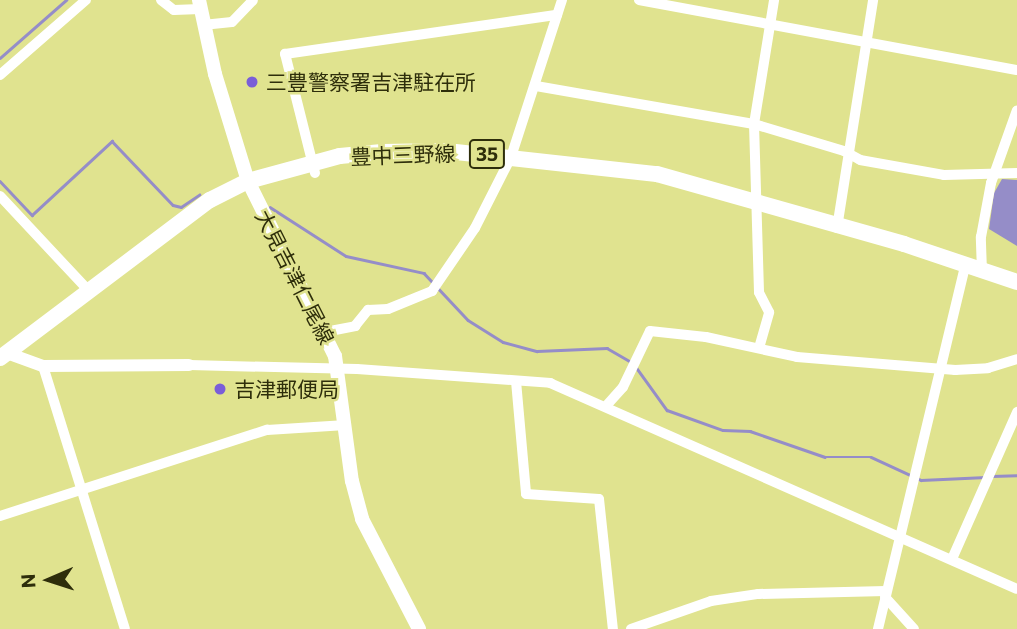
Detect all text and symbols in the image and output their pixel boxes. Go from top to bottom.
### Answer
place label: 三豊警察署吉津駐在所 [266,69,476,95]
marker: 三豊警察署吉津駐在所 [244,74,260,90]
road number: 35 [468,138,506,170]
street label: 豊中三野線 [350,141,456,169]
street label: 大見吉津仁尾線 [250,206,340,348]
place label: 吉津郵便局 [234,376,339,402]
marker: 吉津郵便局 [212,381,228,397]
north arrow [14,545,84,615]
text: N [16,573,39,589]

